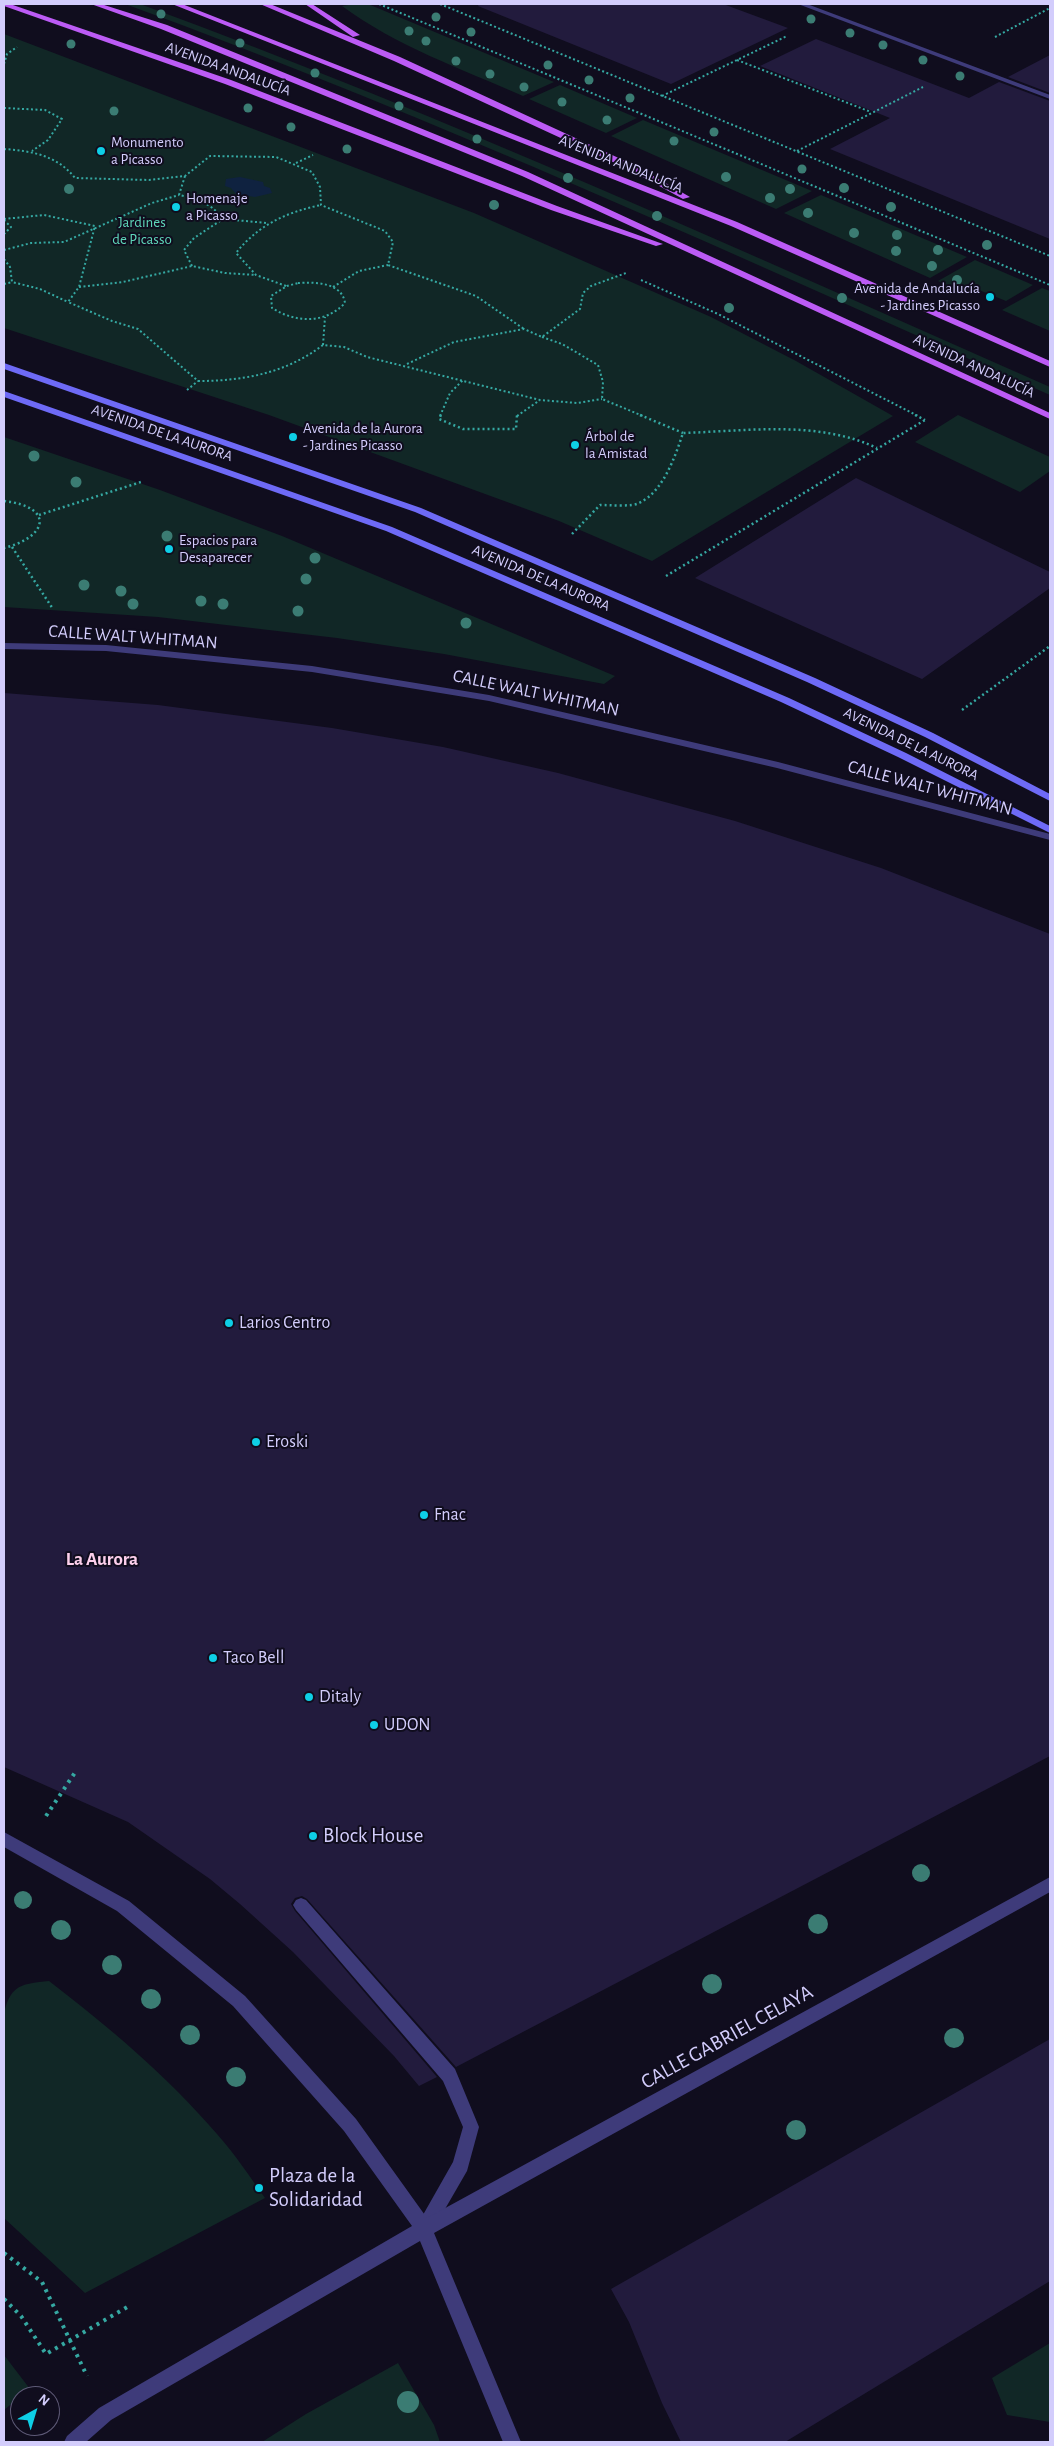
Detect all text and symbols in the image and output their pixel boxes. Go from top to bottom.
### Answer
street label: AVENIDA ANDALUCÍA [163,38,293,100]
street label: AVENIDA ANDALUCÍA [556,131,686,197]
place label: Monumento a Picasso [111,133,184,168]
marker: Monumento a Picasso [95,145,107,157]
place label: Homenaje a Picasso [186,189,248,224]
marker: Homenaje a Picasso [170,201,182,213]
park label: Jardines de Picasso [112,213,172,248]
place label: Avenida de Andalucía - Jardines Picasso [854,279,980,314]
marker: Avenida de Andalucía - Jardines Picasso [984,291,996,303]
street label: AVENIDA ANDALUCÍA [910,330,1038,402]
street label: AVENIDA DE LA AURORA [89,400,235,466]
place label: Avenida de la Aurora - Jardines Picasso [303,419,423,454]
place label: Árbol de la Amistad [585,427,647,462]
marker: Avenida de la Aurora - Jardines Picasso [287,431,299,443]
marker: Árbol de la Amistad [569,439,581,451]
place label: Espacios para Desaparecer [179,531,257,566]
street label: AVENIDA DE LA AURORA [469,541,613,615]
marker: Espacios para Desaparecer [163,543,175,555]
street label: CALLE WALT WHITMAN [48,620,218,654]
street label: CALLE WALT WHITMAN [451,665,621,721]
street label: AVENIDA DE LA AURORA [840,703,982,785]
street label: CALLE WALT WHITMAN [845,756,1015,820]
place label: Larios Centro [239,1312,330,1334]
marker: Larios Centro [223,1317,235,1329]
place label: Eroski [266,1431,308,1453]
marker: Eroski [250,1436,262,1448]
place label: Fnac [434,1504,466,1526]
marker: Fnac [418,1509,430,1521]
district label: La Aurora [66,1548,138,1570]
place label: Taco Bell [223,1647,284,1669]
marker: Taco Bell [207,1652,219,1664]
place label: Ditaly [319,1686,361,1708]
marker: Ditaly [303,1691,315,1703]
place label: UDON [384,1714,431,1736]
marker: UDON [368,1719,380,1731]
place label: Block House [323,1823,423,1849]
marker: Block House [307,1830,319,1842]
street label: CALLE GABRIEL CELAYA [637,1979,817,2095]
place label: Plaza de la Solidaridad [269,2163,363,2213]
marker: Plaza de la Solidaridad [253,2182,265,2194]
north arrow [10,2386,60,2436]
text: N [36,2392,52,2409]

